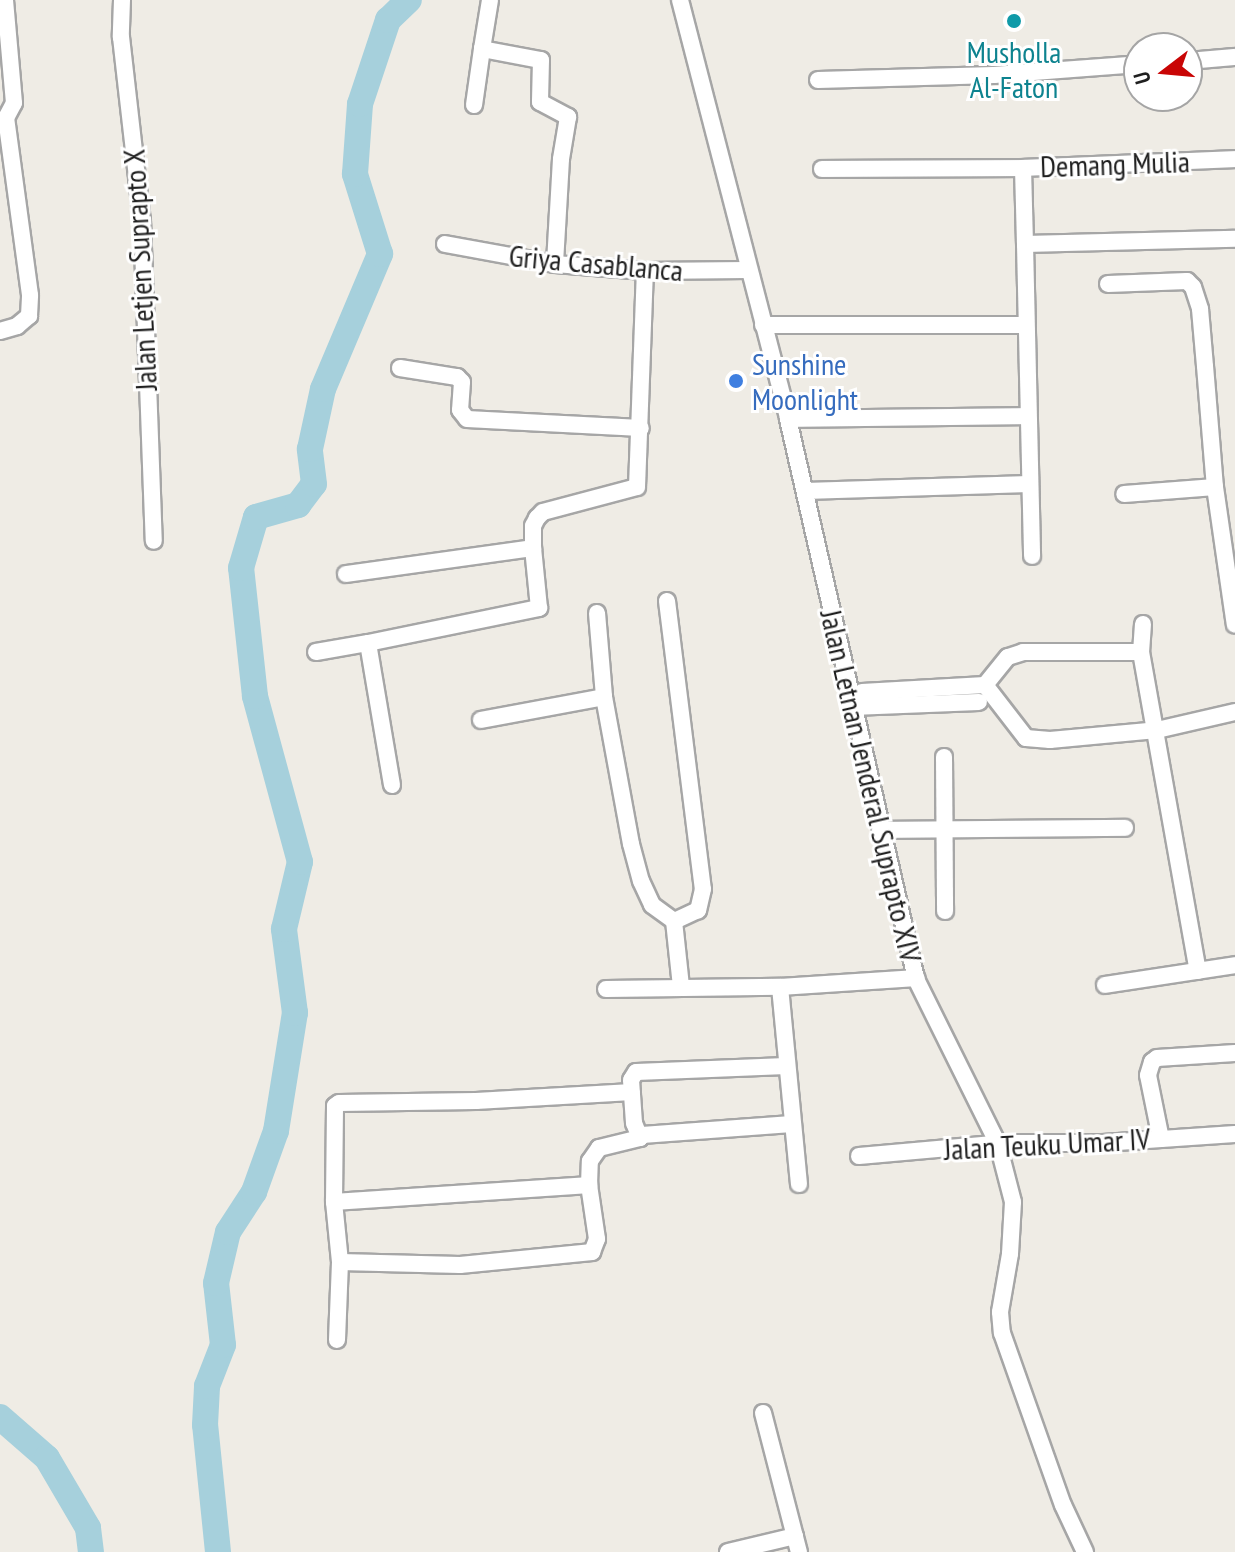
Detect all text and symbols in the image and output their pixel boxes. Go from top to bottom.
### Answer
marker: Musholla Al-Faton [1005,12,1023,30]
north arrow [1123,32,1203,112]
place label: Musholla Al-Faton [967,34,1061,104]
text: U [1127,69,1157,87]
street label: Demang Mulia [1040,143,1190,185]
street label: Jalan Letjen Suprapto X [116,148,164,392]
street label: Griya Casablanca [508,237,684,289]
place label: Sunshine Moonlight [752,346,858,416]
marker: Sunshine Moonlight [727,372,745,390]
street label: Jalan Letnan Jenderal Suprapto XIV [813,606,929,966]
street label: Jalan Teuku Umar IV [943,1121,1151,1167]

